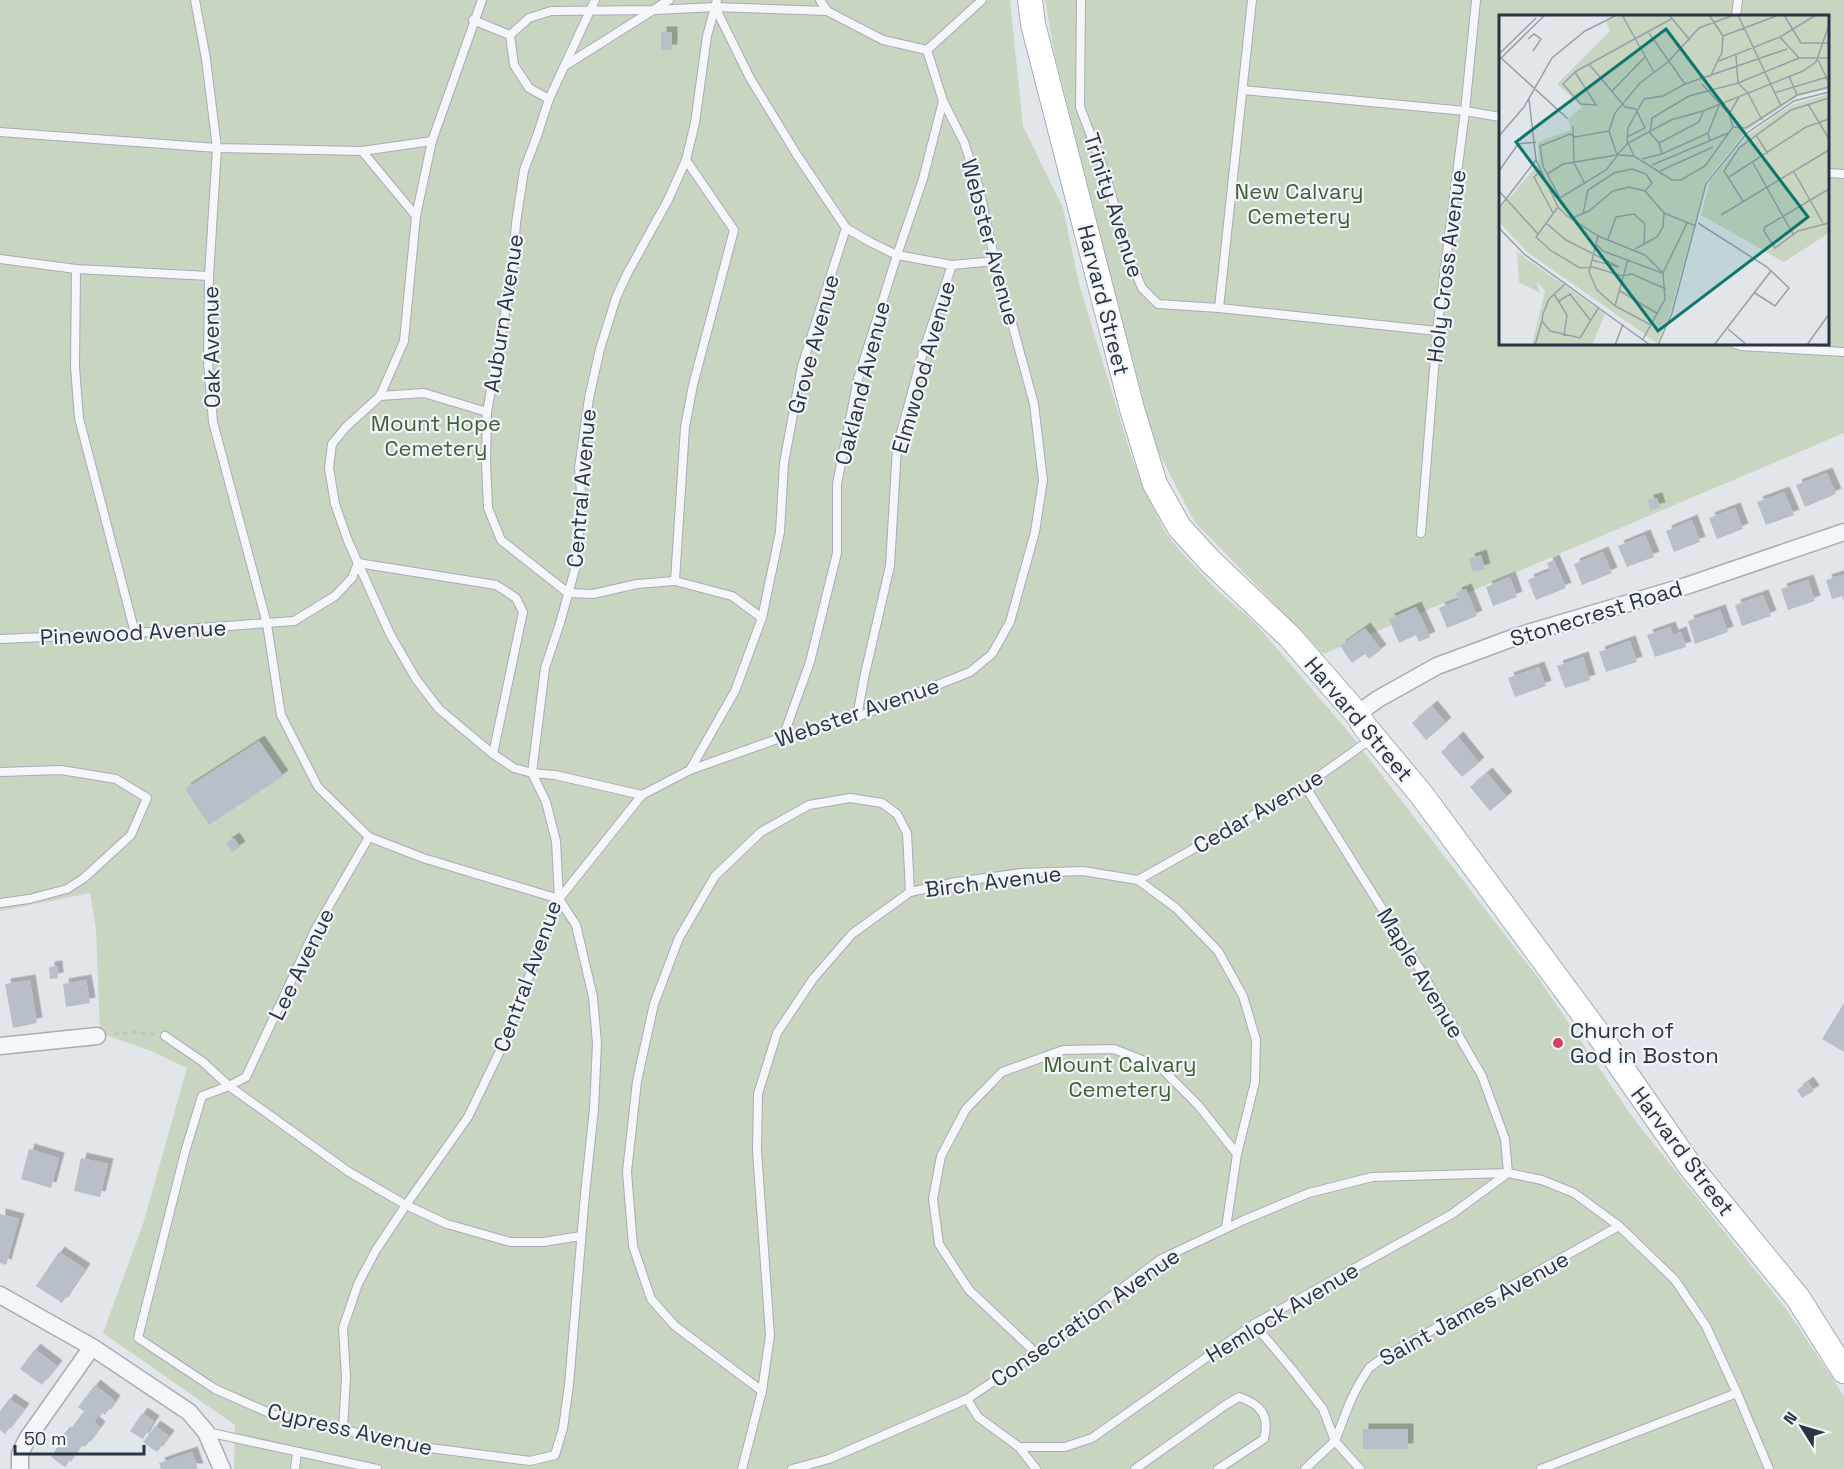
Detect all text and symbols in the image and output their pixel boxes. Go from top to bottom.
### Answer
inset map [1499,15,1829,345]
street label: Trinity Avenue [1077,129,1151,281]
street label: Webster Avenue [955,156,1027,328]
street label: Holy Cross Avenue [1420,168,1472,364]
park label: New Calvary Cemetery [1235,177,1363,230]
street label: Harvard Street [1072,222,1136,378]
street label: Auburn Avenue [477,232,529,394]
street label: Grove Avenue [781,271,845,417]
street label: Elmwood Avenue [885,277,961,457]
street label: Oak Avenue [196,286,226,408]
street label: Oakland Avenue [828,298,896,468]
street label: Central Avenue [560,407,602,569]
park label: Mount Hope Cemetery [371,409,501,462]
street label: Stonecrest Road [1507,574,1685,652]
street label: Pinewood Avenue [39,613,227,651]
street label: Harvard Street [1299,651,1419,787]
street label: Webster Avenue [771,671,943,753]
street label: Cedar Avenue [1188,763,1328,859]
street label: Birch Avenue [923,859,1063,903]
street label: Central Avenue [487,896,567,1056]
street label: Lee Avenue [262,903,340,1025]
street label: Maple Avenue [1371,903,1471,1043]
place label: Church of God in Boston [1570,1016,1719,1069]
marker: Church of God in Boston [1551,1036,1565,1050]
park label: Mount Calvary Cemetery [1043,1050,1197,1103]
street label: Harvard Street [1625,1081,1741,1221]
street label: Consecration Avenue [985,1241,1185,1393]
street label: Saint James Avenue [1374,1244,1574,1372]
street label: Hemlock Avenue [1200,1255,1364,1369]
street label: Cypress Avenue [265,1396,435,1462]
north arrow [1772,1397,1832,1457]
text: N [1779,1408,1802,1429]
scale bar [15,1418,144,1456]
text: 50 m [24,1427,66,1450]

